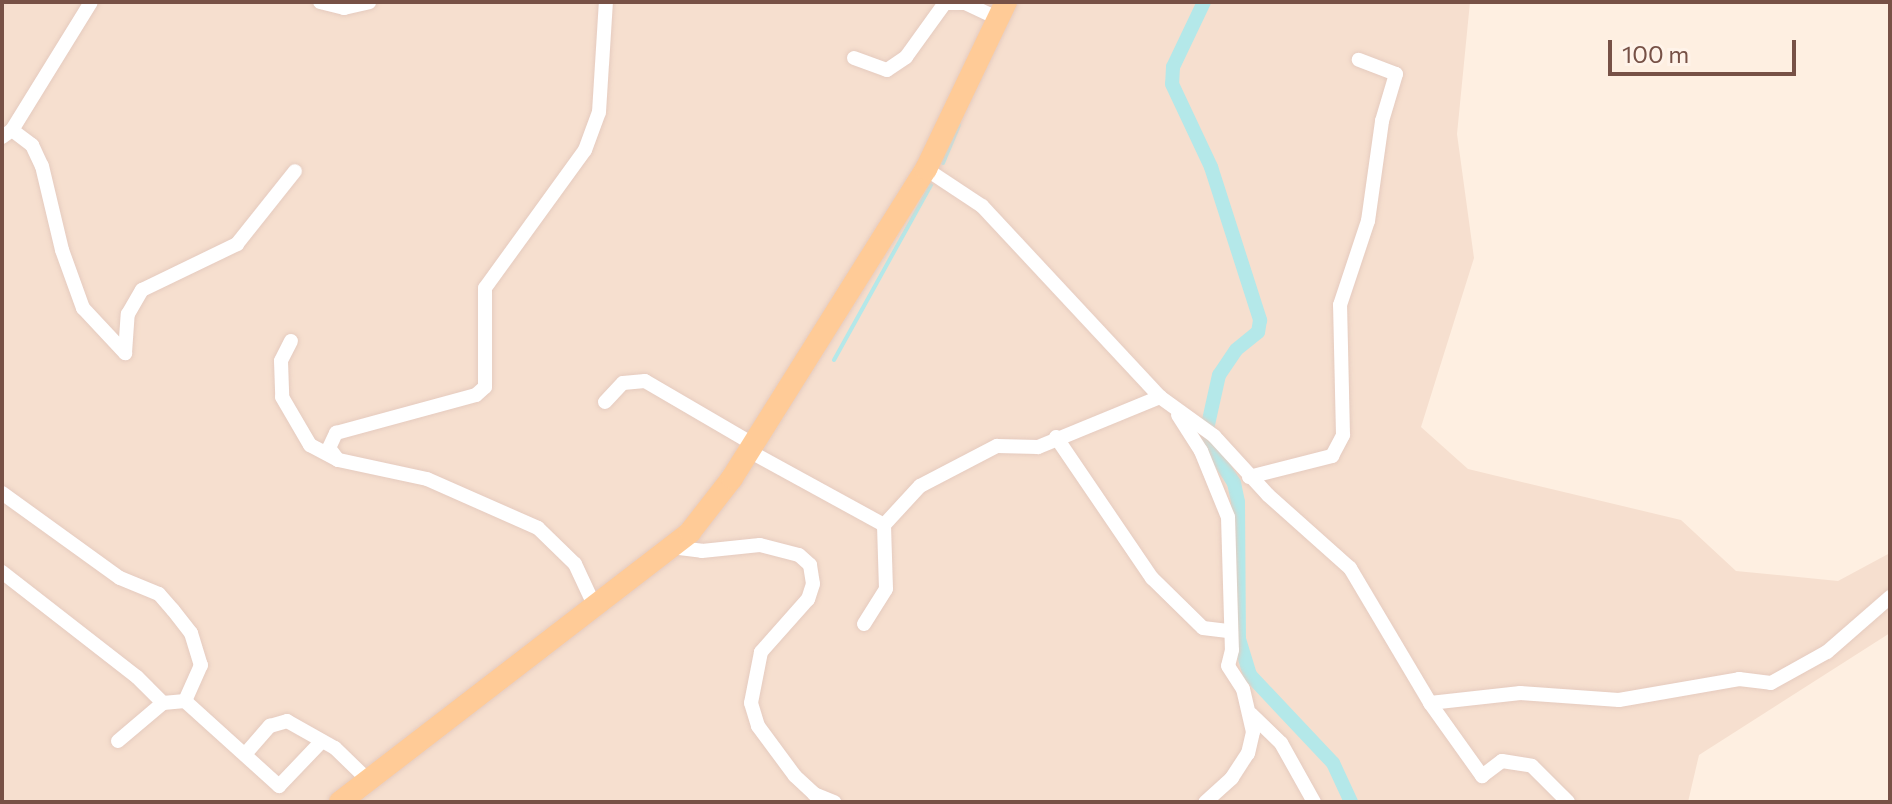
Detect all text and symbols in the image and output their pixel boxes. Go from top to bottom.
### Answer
scale bar [1612,24,1800,74]
text: 100 m [1622,39,1689,68]

